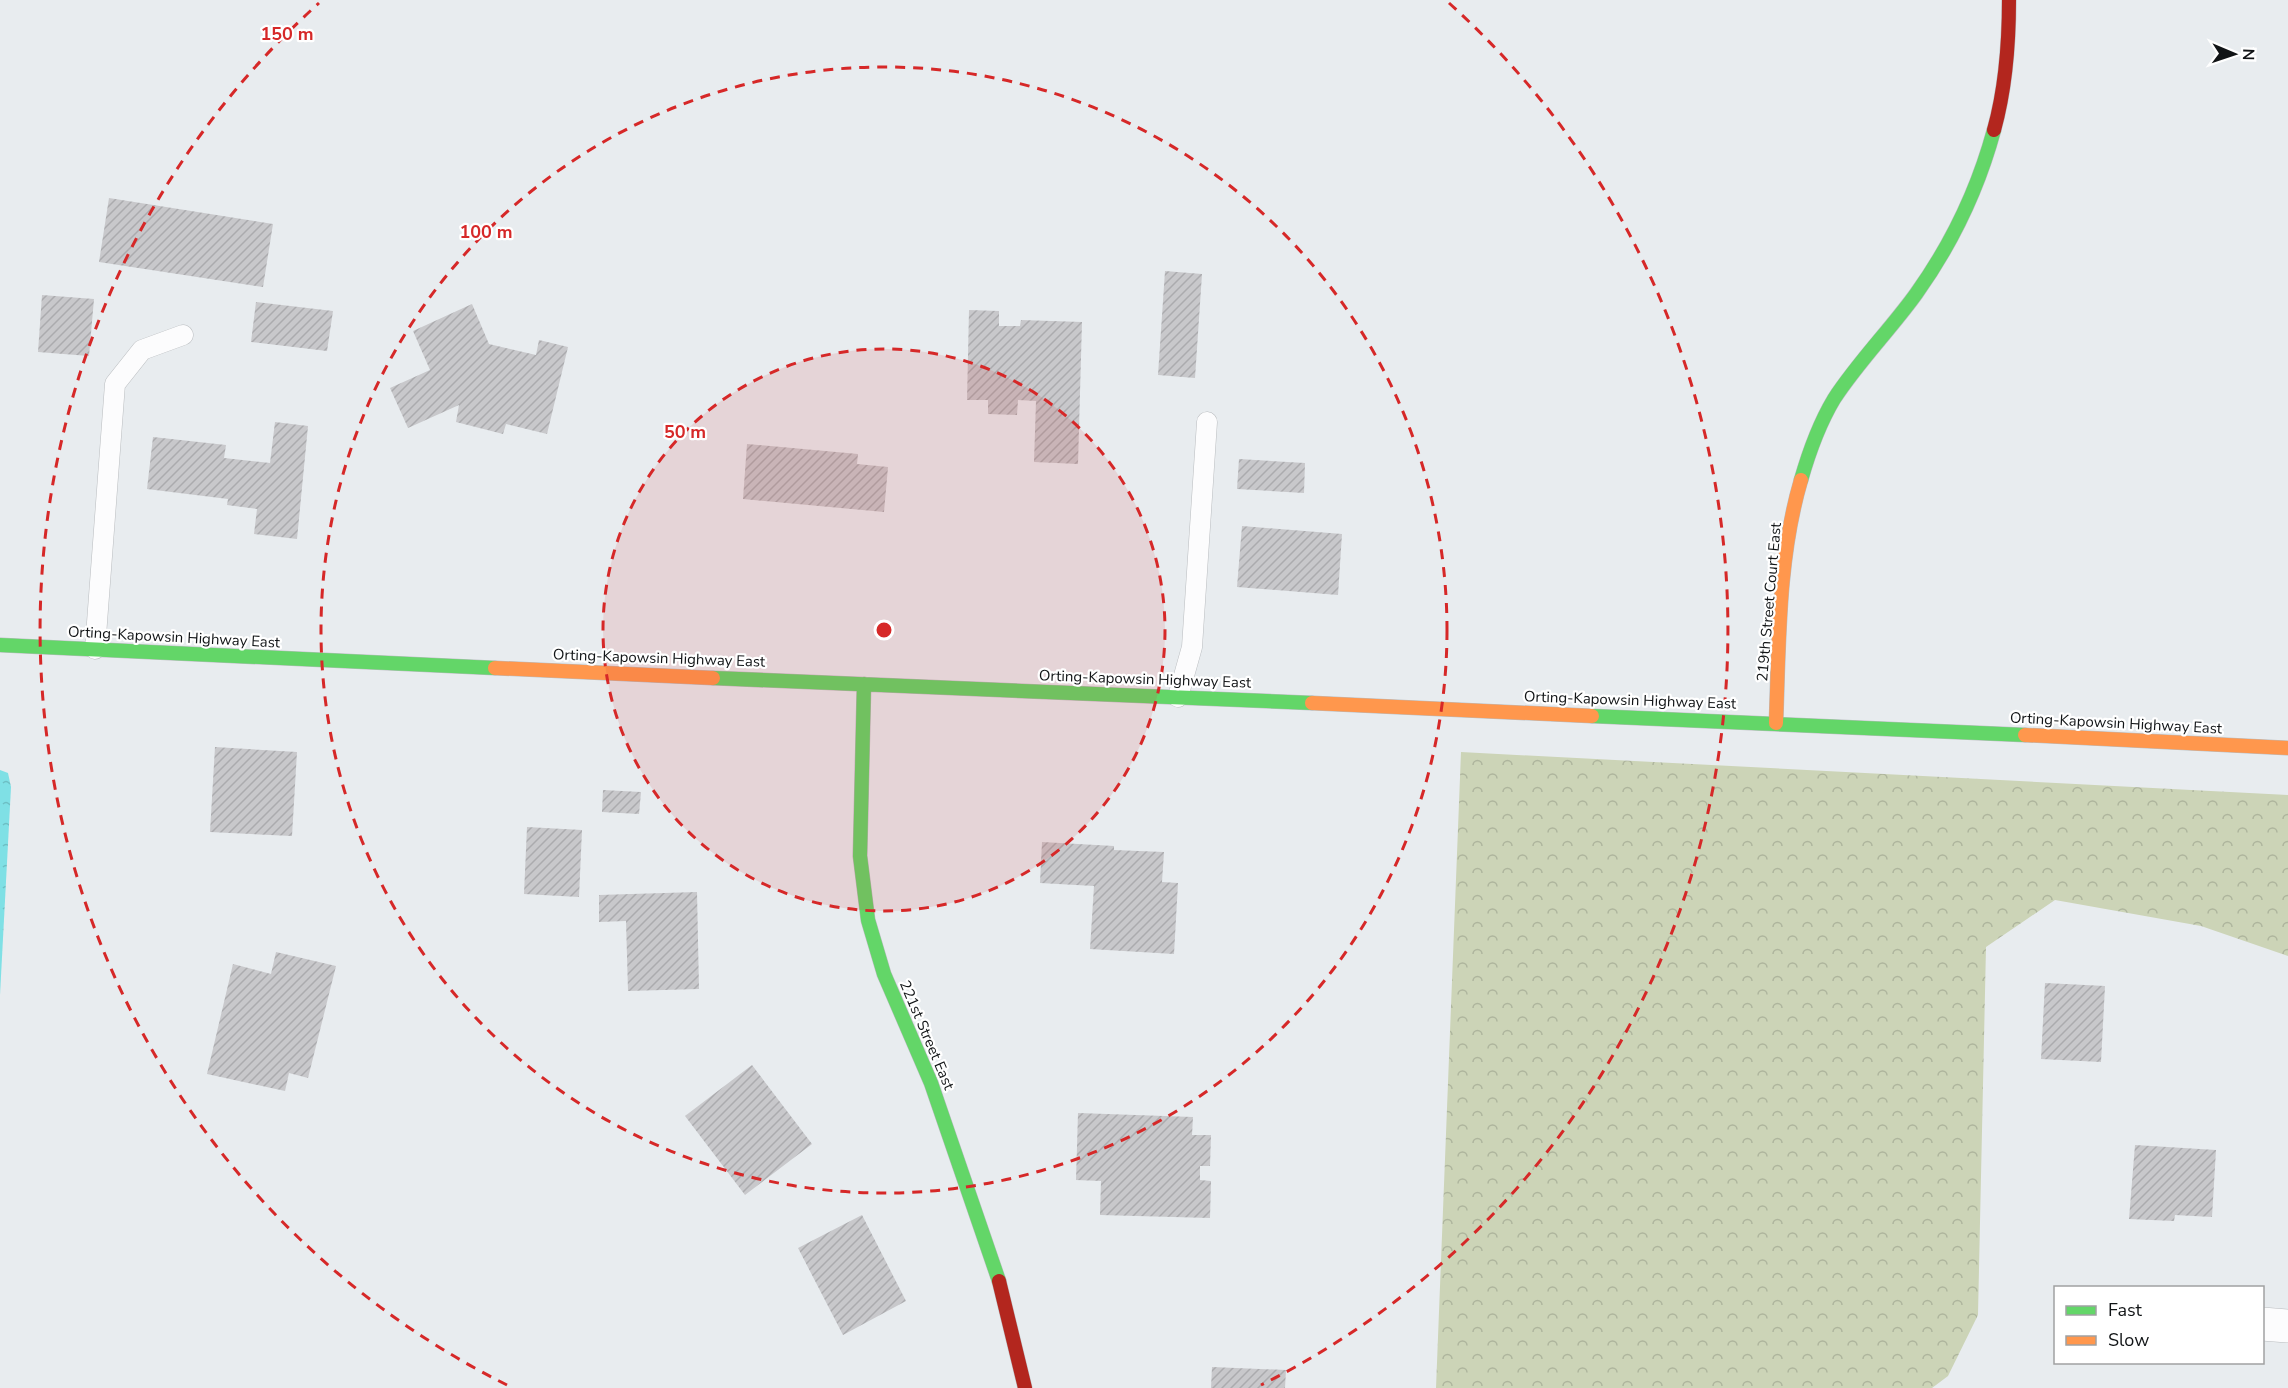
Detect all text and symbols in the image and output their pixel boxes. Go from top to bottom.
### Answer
text: 150 m [260,22,314,46]
north arrow [2204,24,2264,84]
text: N [2237,48,2259,61]
text: 100 m [459,220,513,244]
text: 50 m [664,420,706,444]
street label: 219th Street Court East [1752,521,1786,682]
centre of rings [874,620,894,640]
street label: Orting-Kapowsin Highway East [67,621,281,653]
street label: Orting-Kapowsin Highway East [552,644,766,672]
street label: Orting-Kapowsin Highway East [1038,665,1252,693]
street label: Orting-Kapowsin Highway East [1523,686,1737,714]
street label: Orting-Kapowsin Highway East [2009,707,2223,739]
street label: 221st Street East [895,977,959,1093]
legend [2054,1286,2264,1364]
text: Fast [2108,1298,2143,1322]
text: Slow [2108,1328,2149,1352]

